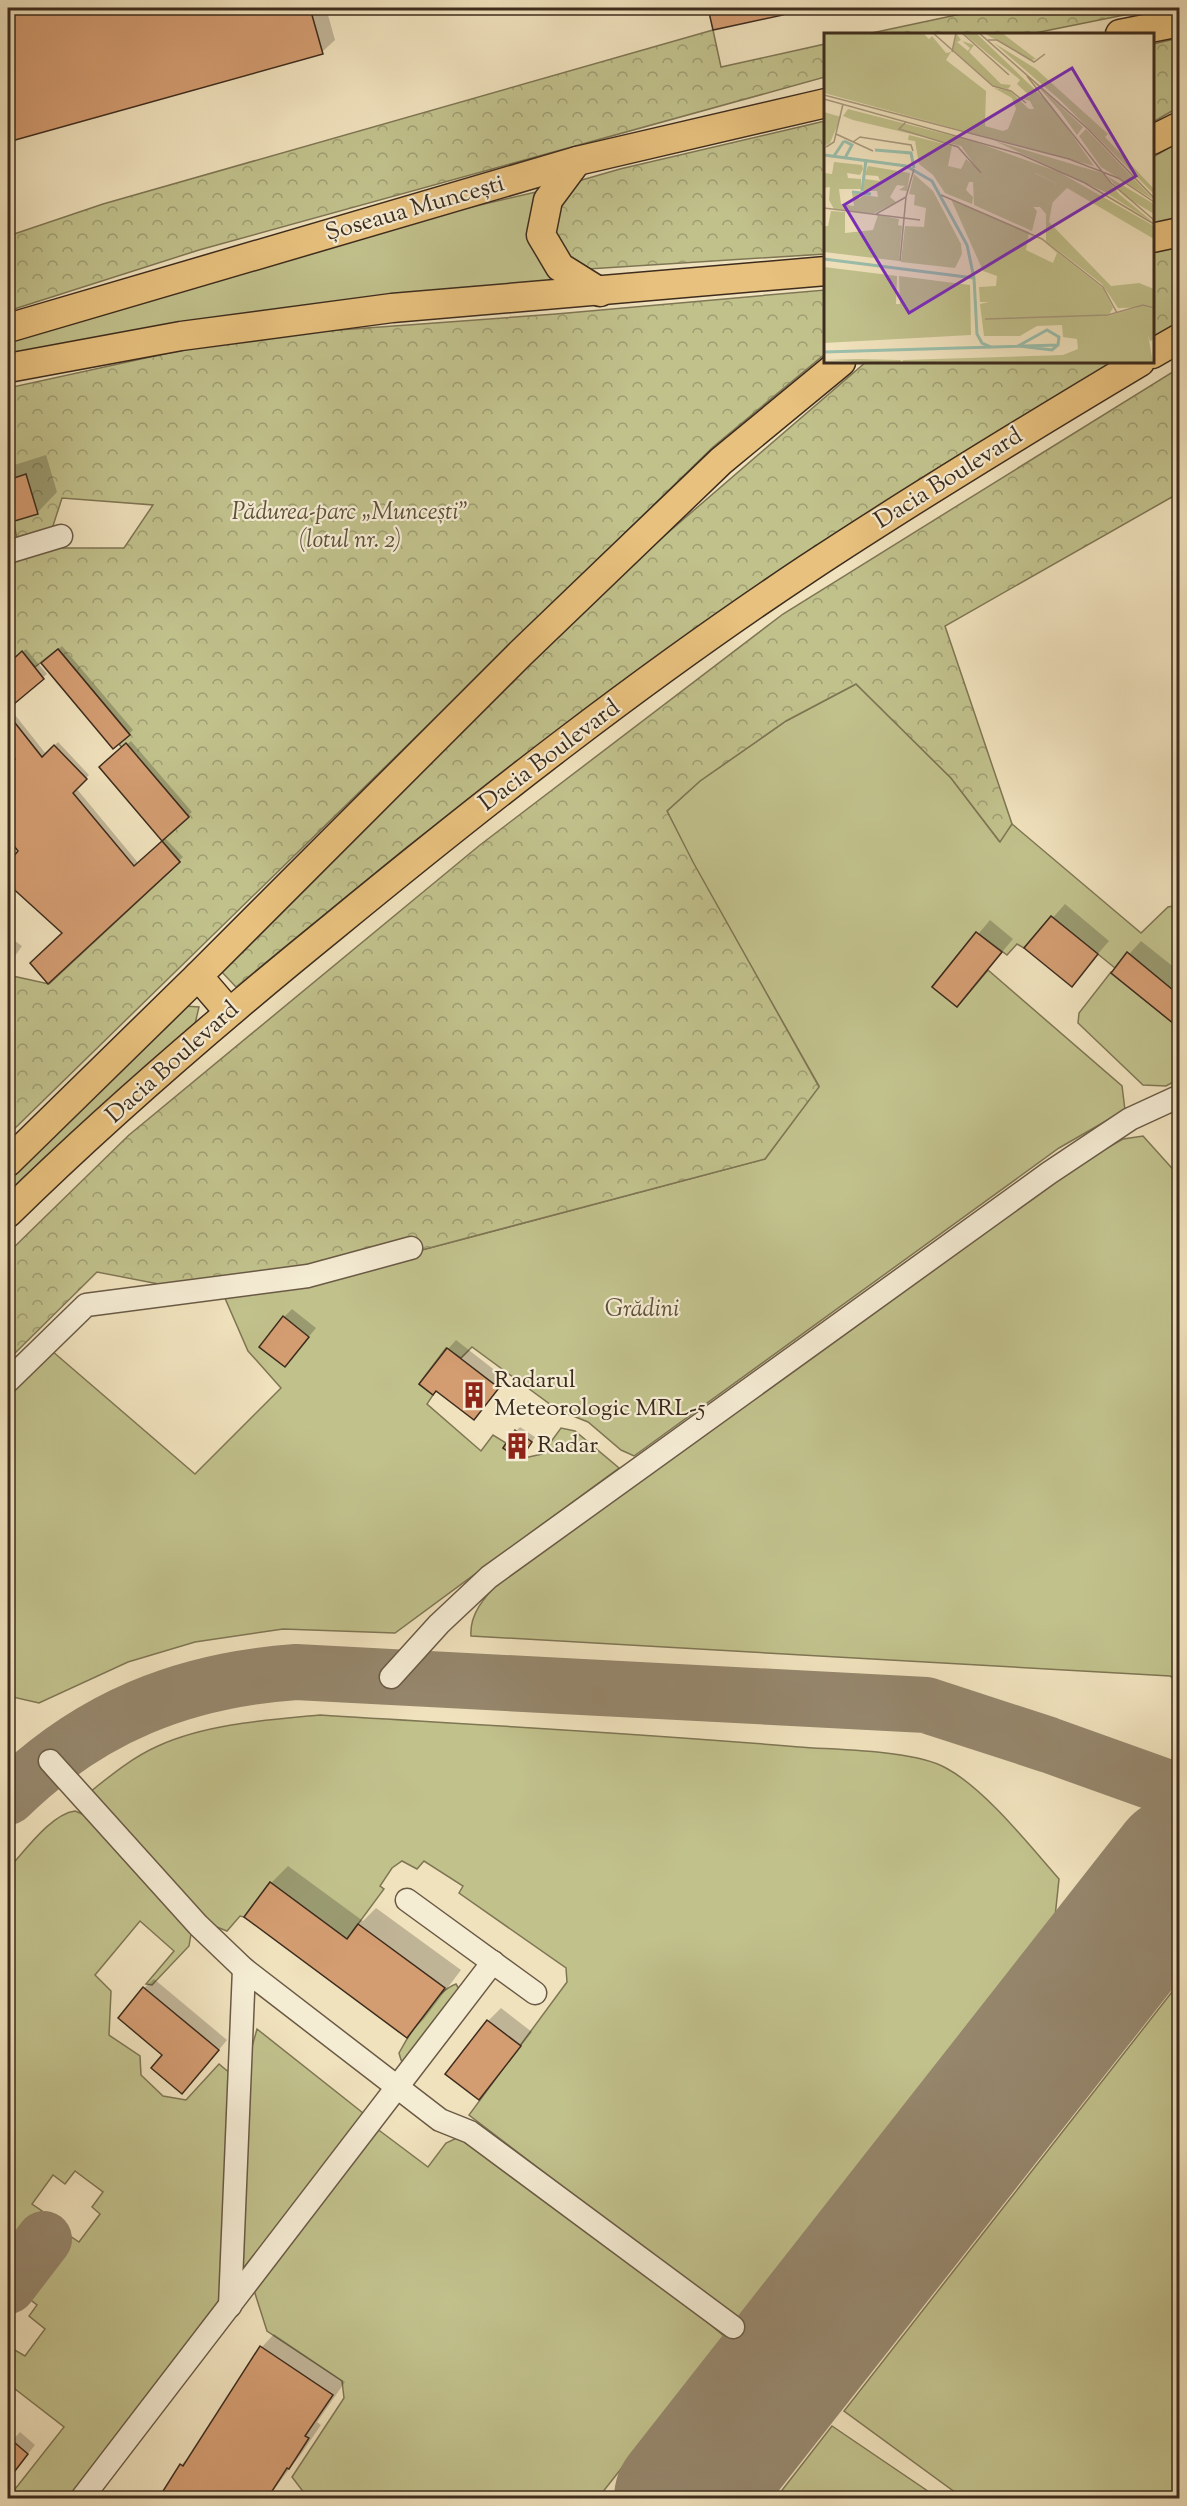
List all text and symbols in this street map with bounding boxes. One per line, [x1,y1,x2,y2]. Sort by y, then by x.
inset map [824,33,1154,363]
street label: Șoseaua Muncești [322,167,509,251]
street label: Dacia Boulevard [868,420,1030,538]
park label: Pădurea-parc „Muncești” (lotul nr. 2) [232,496,468,558]
street label: Dacia Boulevard [472,691,628,820]
street label: Dacia Boulevard [99,994,247,1132]
park label: Grădini [605,1293,679,1327]
place label: Radarul Meteorologic MRL-5 [494,1364,705,1426]
building icon: Radarul Meteorologic MRL-5 [459,1380,489,1410]
place label: Radar [537,1429,598,1463]
building icon: Radar [502,1431,532,1461]

